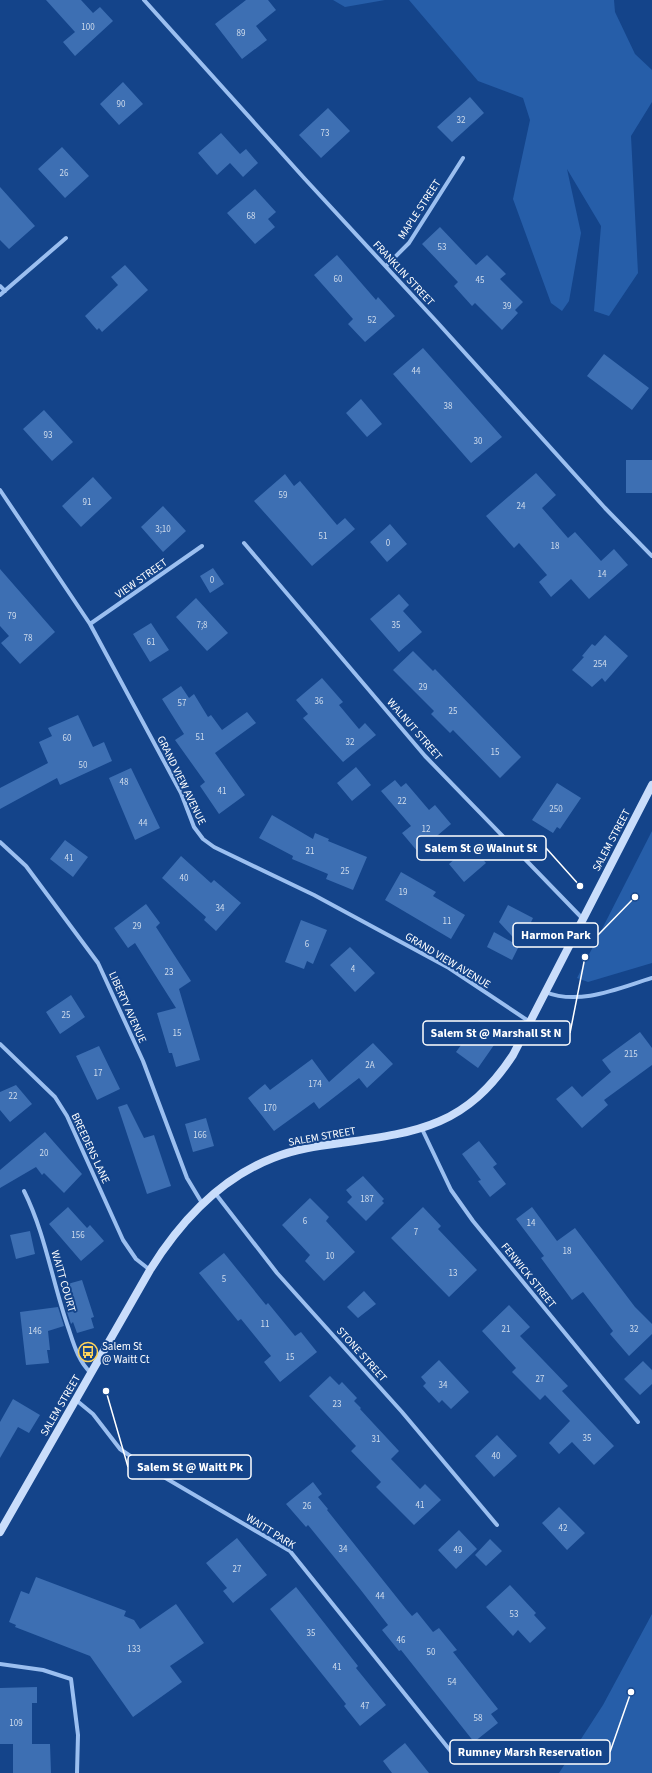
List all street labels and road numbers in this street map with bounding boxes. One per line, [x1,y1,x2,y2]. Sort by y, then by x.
street label: MAPLE STREET [394,176,445,242]
street label: FRANKLIN STREET [370,238,438,309]
street label: VIEW STREET [112,555,170,602]
street label: WALNUT STREET [384,695,446,764]
street label: GRAND VIEW AVENUE [153,733,210,828]
street label: SALEM STREET [589,806,634,874]
street label: GRAND VIEW AVENUE [402,929,494,992]
street label: LIBERTY AVENUE [105,969,150,1046]
street label: BREEDENS LANE [68,1110,114,1186]
street label: SALEM STREET [287,1123,357,1150]
street label: FENWICK STREET [498,1239,560,1311]
street label: WAITT COURT [48,1248,80,1314]
street label: STONE STREET [333,1324,390,1385]
street label: SALEM STREET [37,1372,84,1439]
street label: WAITT PARK [243,1510,299,1553]

